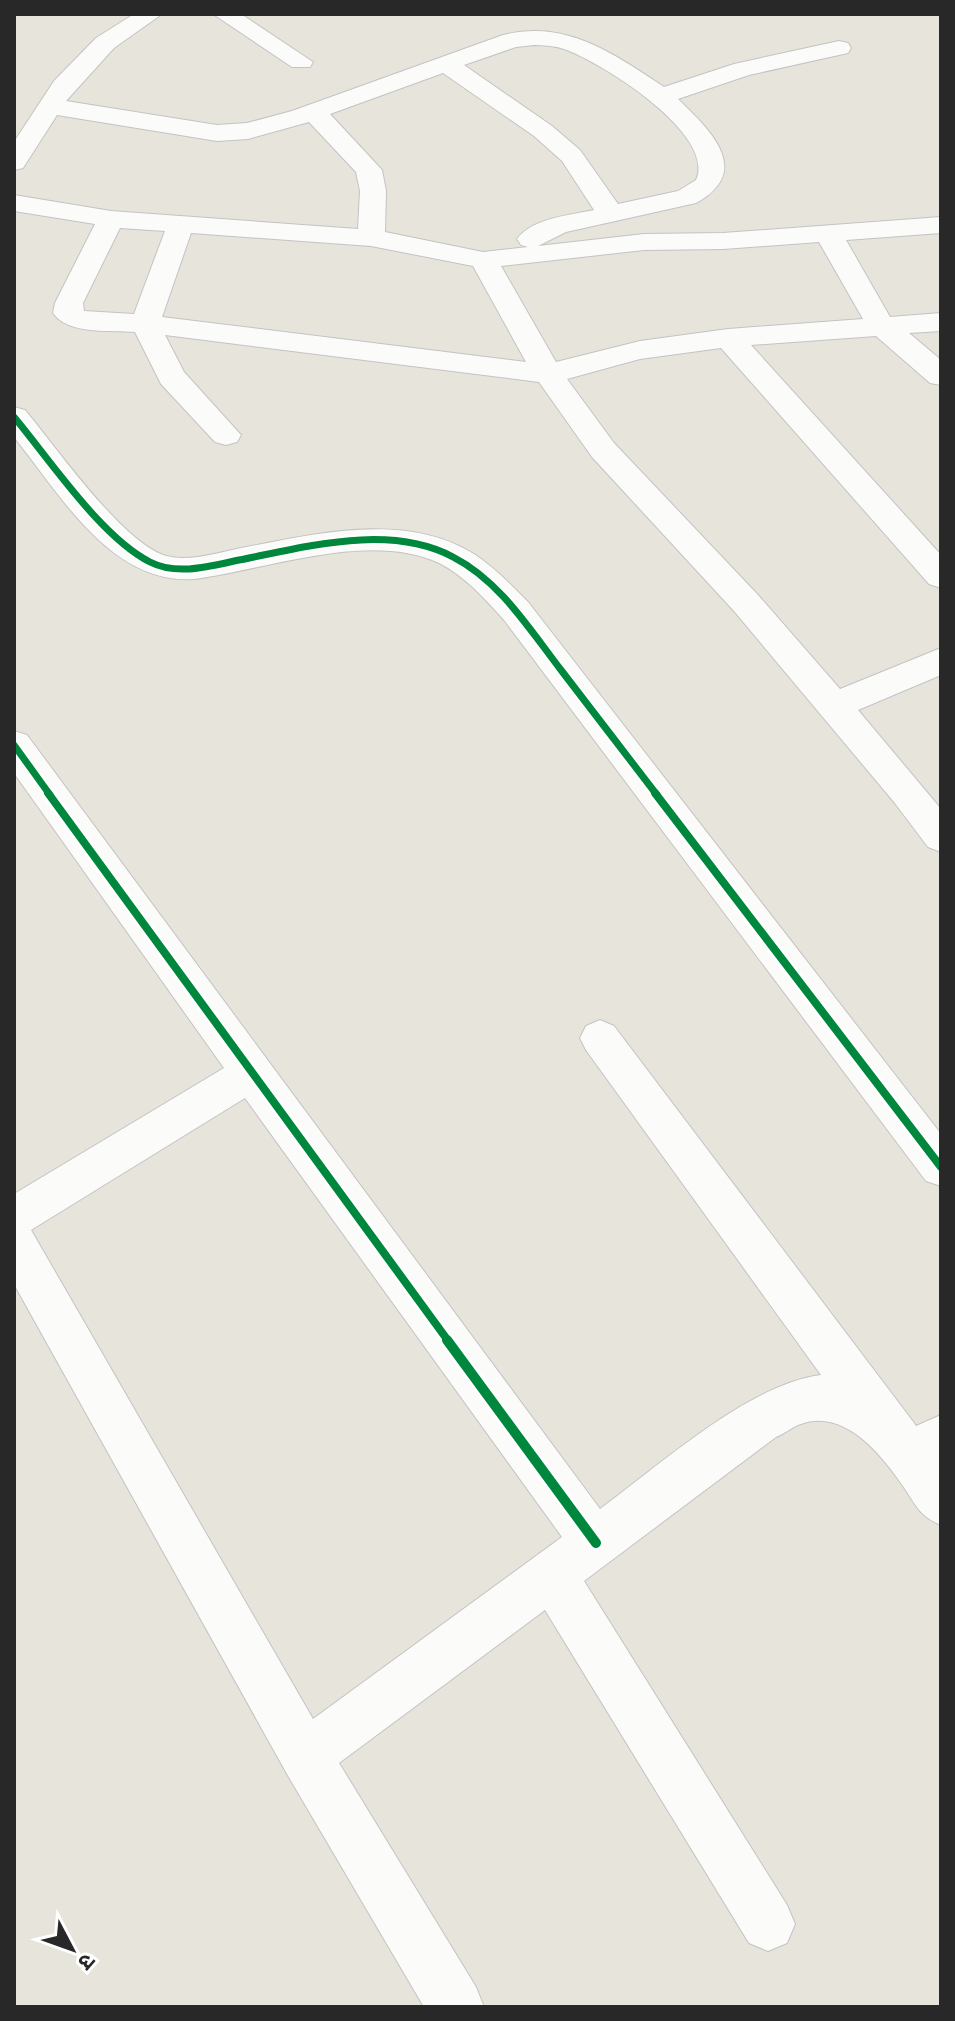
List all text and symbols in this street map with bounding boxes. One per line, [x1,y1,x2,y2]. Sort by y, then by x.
north arrow [32,1909,112,1989]
text: उ [69,1946,103,1978]

